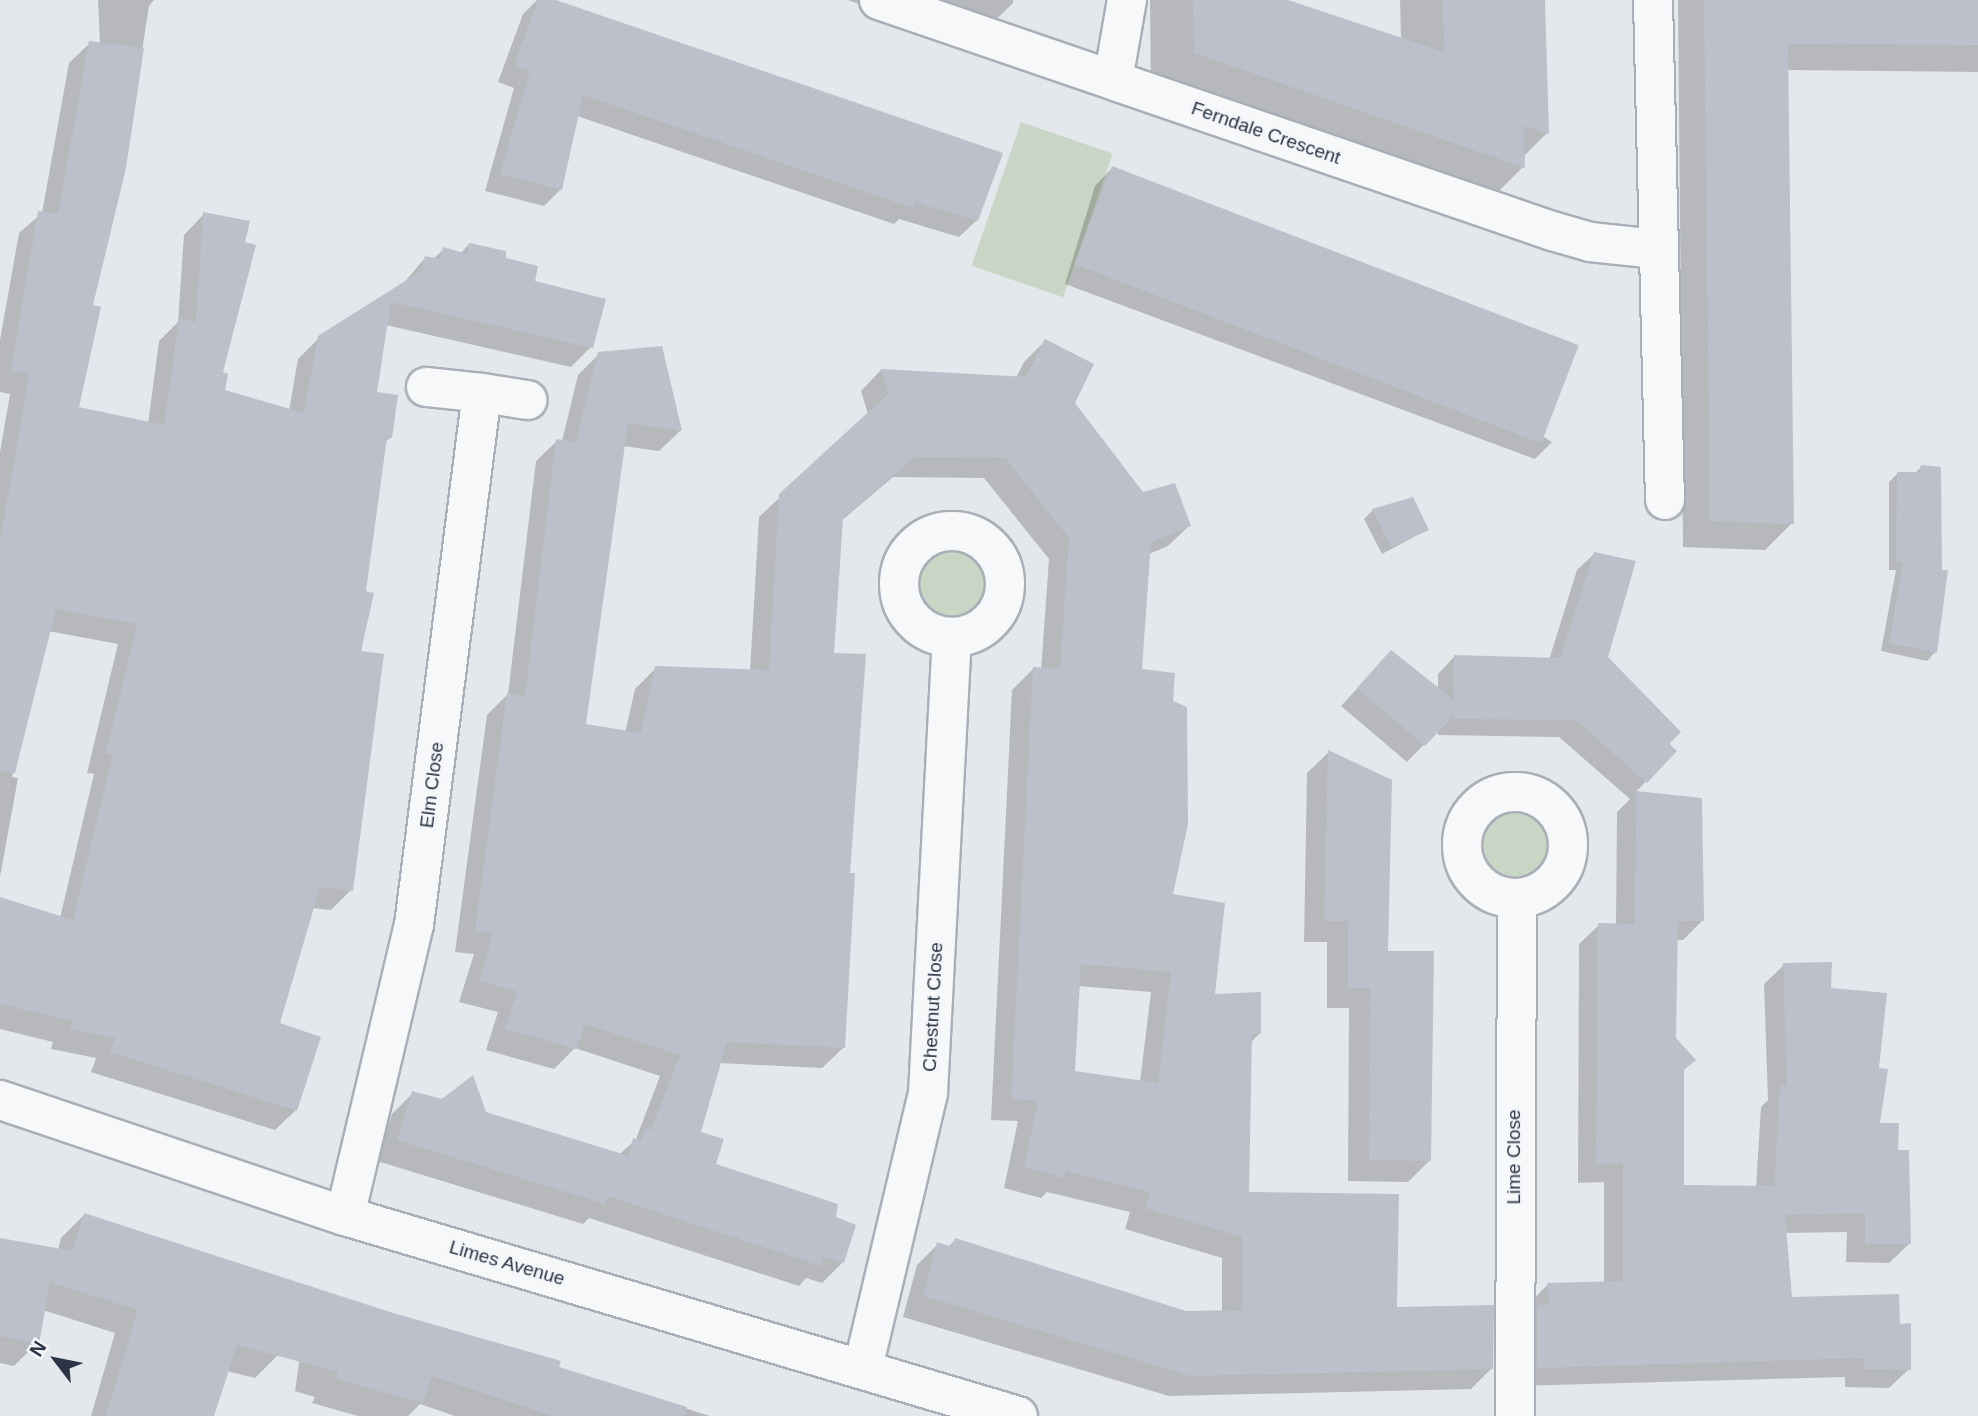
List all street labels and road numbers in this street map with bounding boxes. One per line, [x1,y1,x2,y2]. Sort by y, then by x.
street label: Ferndale Crescent [1188,97,1344,169]
street label: Elm Close [415,741,449,829]
street label: Chestnut Close [918,942,948,1072]
street label: Lime Close [1503,1109,1525,1205]
street label: Limes Avenue [446,1235,568,1291]

